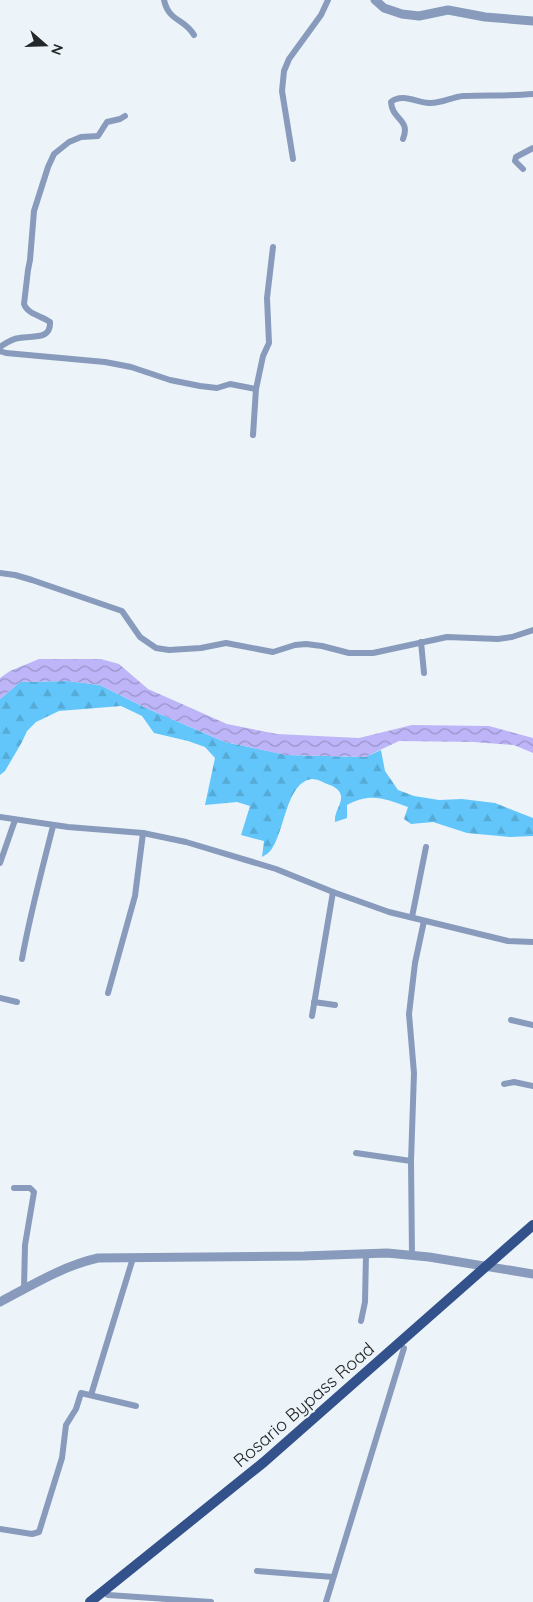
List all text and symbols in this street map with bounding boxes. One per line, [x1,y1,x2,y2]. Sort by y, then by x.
north arrow [20,20,70,70]
text: N [47,42,67,57]
street label: Rosario Bypass Road [229,1337,379,1472]

